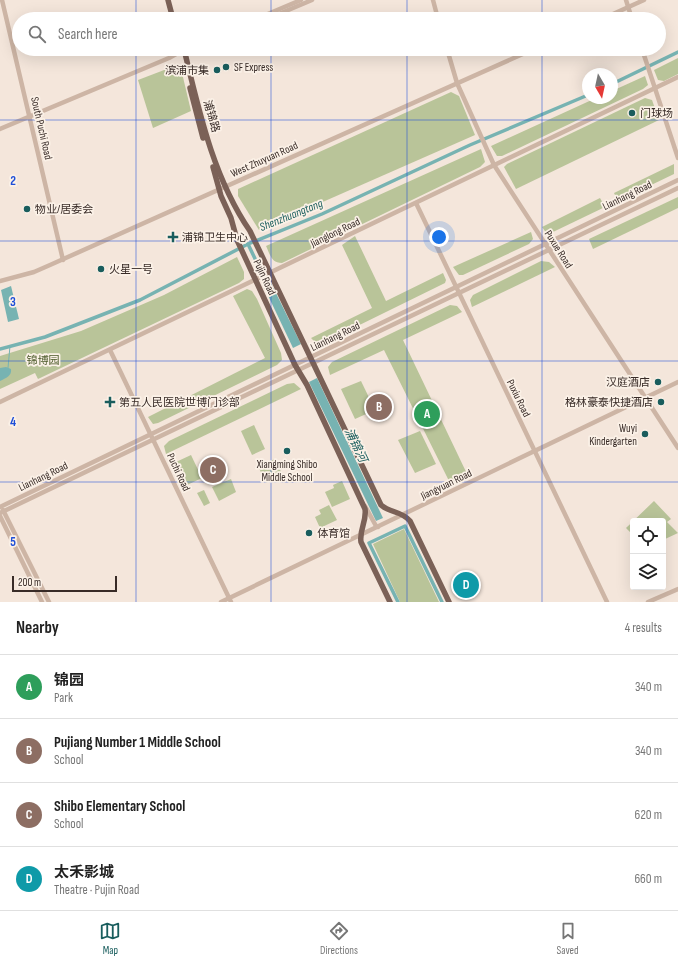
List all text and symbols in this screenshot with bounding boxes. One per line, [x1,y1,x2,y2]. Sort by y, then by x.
search box [12,12,666,56]
icon: search [26,23,48,45]
text: Search here [58,25,118,44]
place label: SF Express [234,61,273,74]
marker: SF Express [221,62,231,72]
place label: 滨浦市集 [165,64,209,77]
marker: 滨浦市集 [212,65,222,75]
north arrow [582,68,618,104]
street label: South Puchi Road [28,95,55,161]
street label: 浦锦路 [201,98,222,134]
place label: 门球场 [640,107,673,120]
marker: 门球场 [627,108,637,118]
street label: West Zhuyuan Road [229,139,300,180]
text: 2 [10,173,16,189]
street label: Lianhang Road [600,178,654,213]
water label: Shenzhuangtang [257,196,325,235]
place label: 物业/居委会 [35,203,93,216]
marker: 物业/居委会 [22,204,32,214]
street label: Jianglong Road [307,215,362,250]
your location [429,227,449,247]
street label: Puxue Road [542,228,576,271]
marker: 浦锦卫生中心 [167,231,179,243]
place label: 浦锦卫生中心 [182,231,248,244]
street label: Pujin Road [251,257,279,298]
place label: 火星一号 [109,263,153,276]
marker: 火星一号 [96,264,106,274]
text: 3 [10,294,16,310]
street label: Lianhang Road [308,319,362,354]
park label: 锦博园 [27,354,60,367]
place label: 汉庭酒店 [606,376,650,389]
street label: Puxiu Road [504,377,533,419]
marker: 汉庭酒店 [653,377,663,387]
pin: B [366,392,392,422]
marker: 第五人民医院世博门诊部 [104,396,116,408]
place label: 第五人民医院世博门诊部 [119,396,240,409]
place label: 格林豪泰快捷酒店 [565,396,653,409]
marker: 格林豪泰快捷酒店 [656,397,666,407]
pin: A [414,399,440,429]
text: 4 [10,414,16,430]
place label: Wuyi Kindergarten [589,422,637,448]
water label: 浦锦河 [341,426,371,466]
marker: Wuyi Kindergarten [640,429,650,439]
marker: Xiangming Shibo Middle School [282,446,292,456]
street label: Puchi Road [164,451,193,494]
pin: C [200,455,226,485]
place label: Xiangming Shibo Middle School [256,458,318,484]
street label: Lianhang Road [16,459,70,494]
street label: Jiangyuan Road [418,466,474,503]
map controls [630,518,666,590]
button: locate [630,518,666,554]
place label: 体育馆 [317,527,350,540]
marker: 体育馆 [304,528,314,538]
text: 5 [10,534,16,550]
button: layers [630,554,666,590]
pin: D [453,570,479,600]
scale bar [12,574,117,593]
text: 200 m [18,576,41,589]
text: Nearby [16,618,59,638]
text: 4 results [625,620,662,636]
text: 锦园 [54,671,84,690]
text: A [26,679,32,695]
text: 340 m [635,679,662,695]
text: Park [54,690,73,706]
text: Pujiang Number 1 Middle School [54,733,221,752]
text: B [26,743,32,759]
text: 340 m [635,743,662,759]
text: School [54,752,84,768]
text: Shibo Elementary School [54,797,185,816]
text: C [26,807,32,823]
text: 620 m [635,807,662,823]
text: School [54,816,84,832]
text: 太禾影城 [54,863,114,882]
text: D [26,871,32,887]
text: 660 m [634,871,662,887]
text: Theatre · Pujin Road [54,882,139,898]
tab: Map [99,920,121,957]
tab: Directions [320,920,358,957]
tab: Saved [557,920,579,957]

